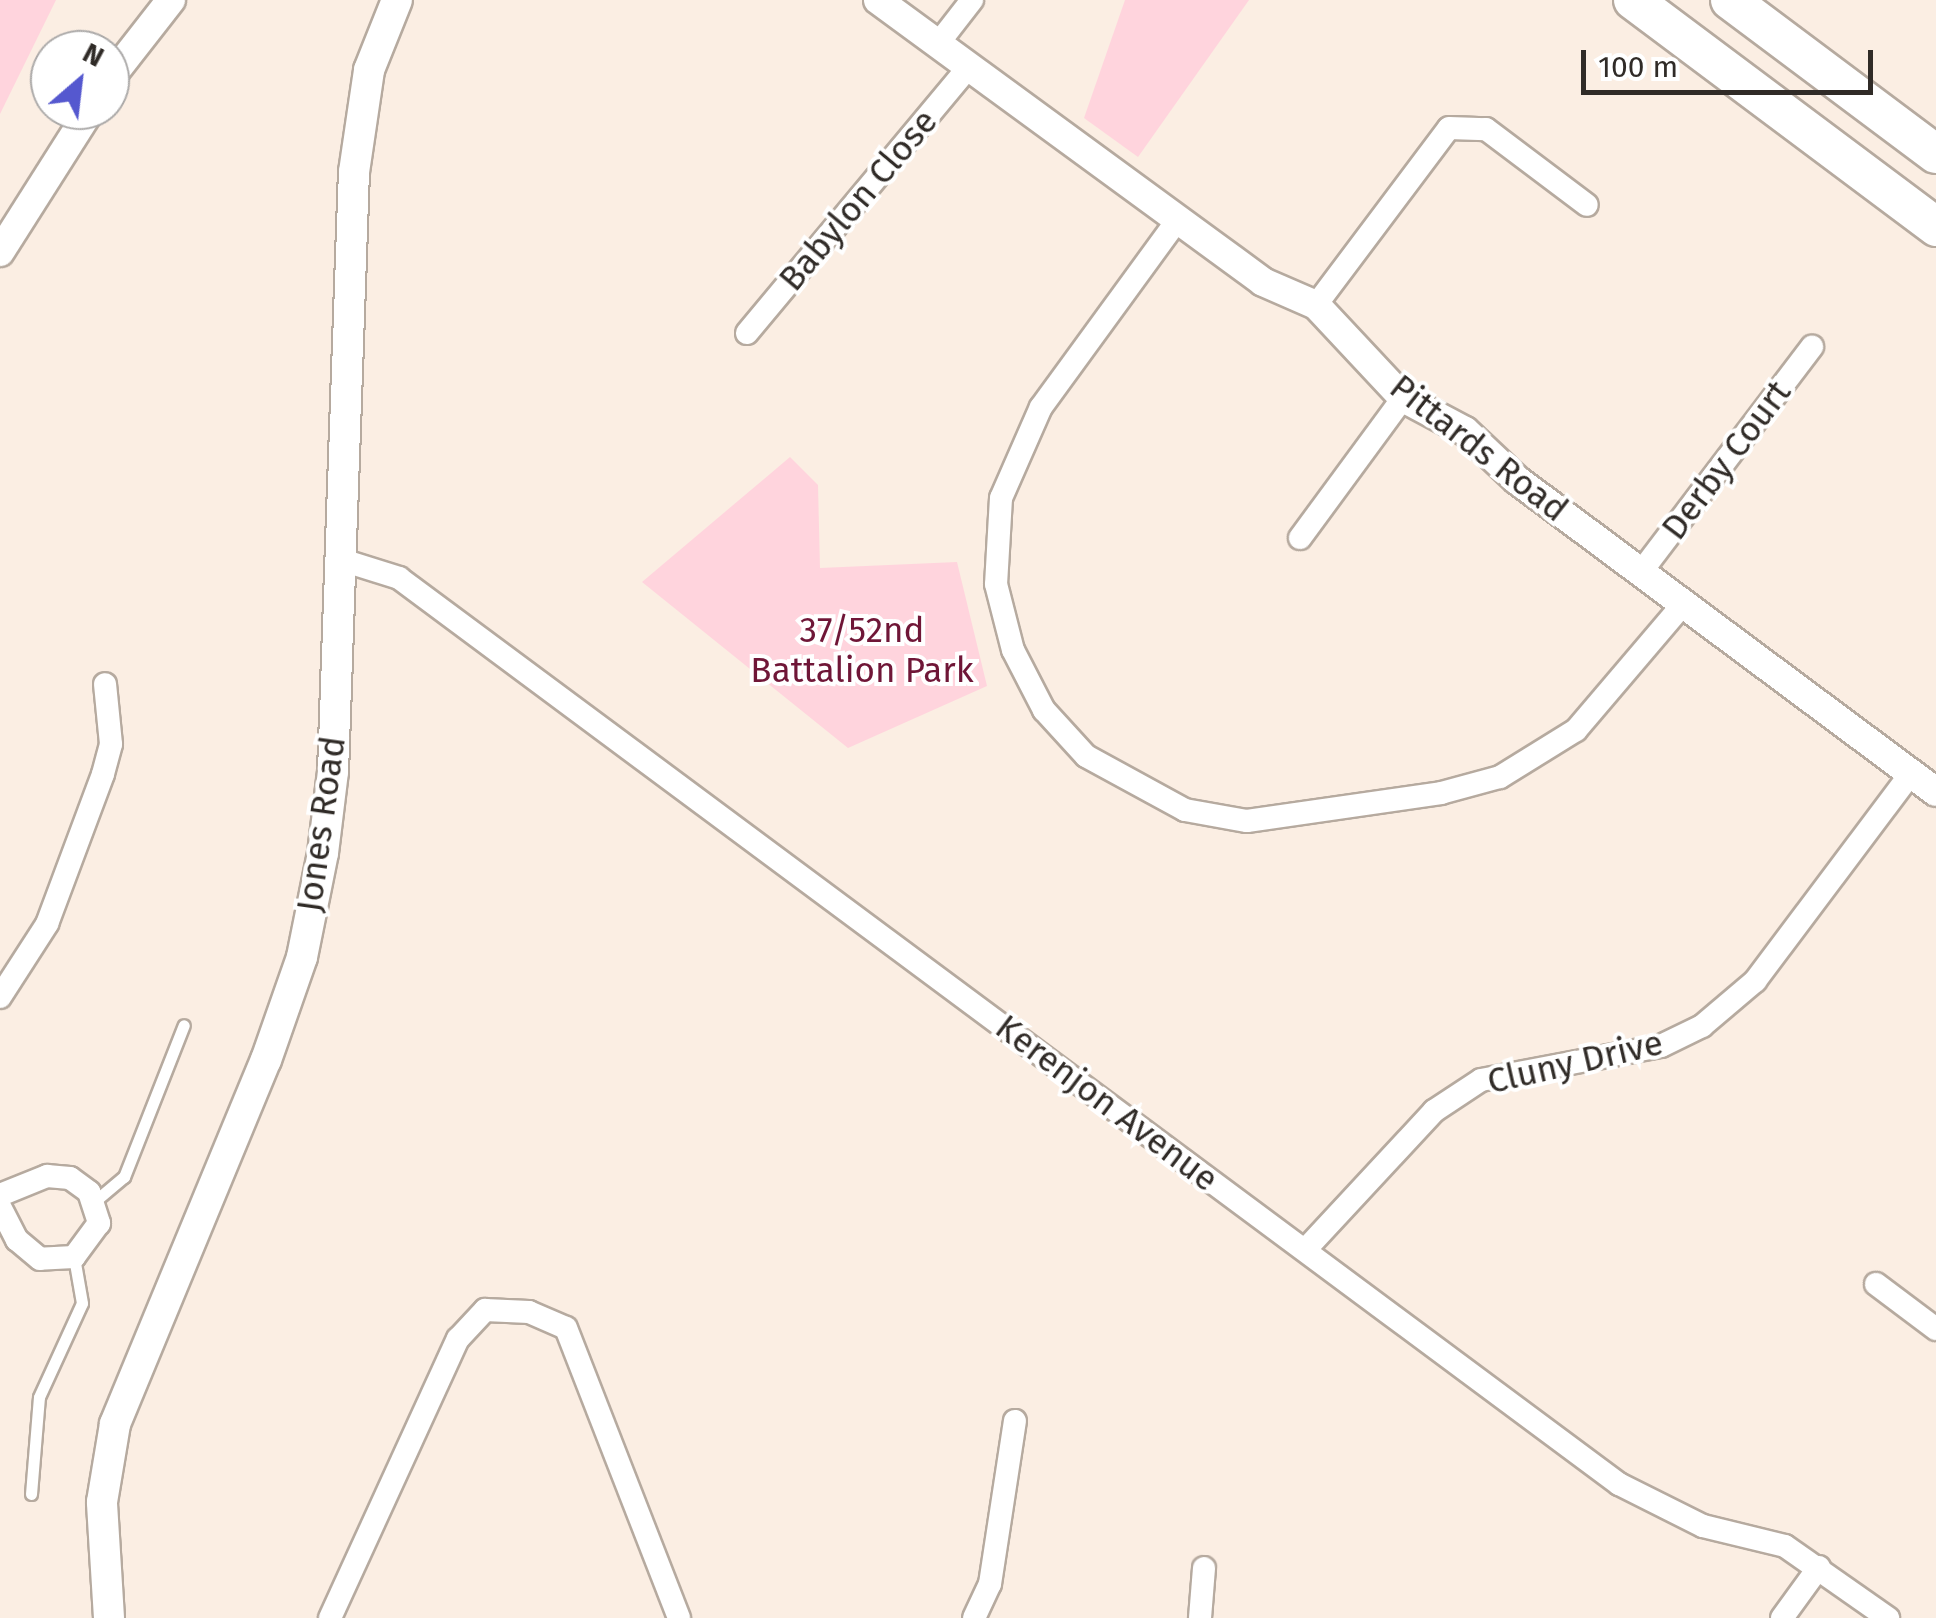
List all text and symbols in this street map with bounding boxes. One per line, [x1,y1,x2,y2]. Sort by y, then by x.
north arrow [30,30,130,130]
scale bar [1586,30,1878,92]
text: N [77,36,109,74]
text: 100 m [1598,49,1678,85]
street label: Babylon Close [770,101,946,299]
street label: Pittards Road [1382,366,1576,530]
street label: Derby Court [1653,372,1799,548]
park label: 37/52nd Battalion Park [750,609,974,691]
street label: Jones Road [288,733,354,915]
street label: Kerenjon Avenue [988,1006,1226,1200]
street label: Cluny Drive [1483,1021,1667,1103]

